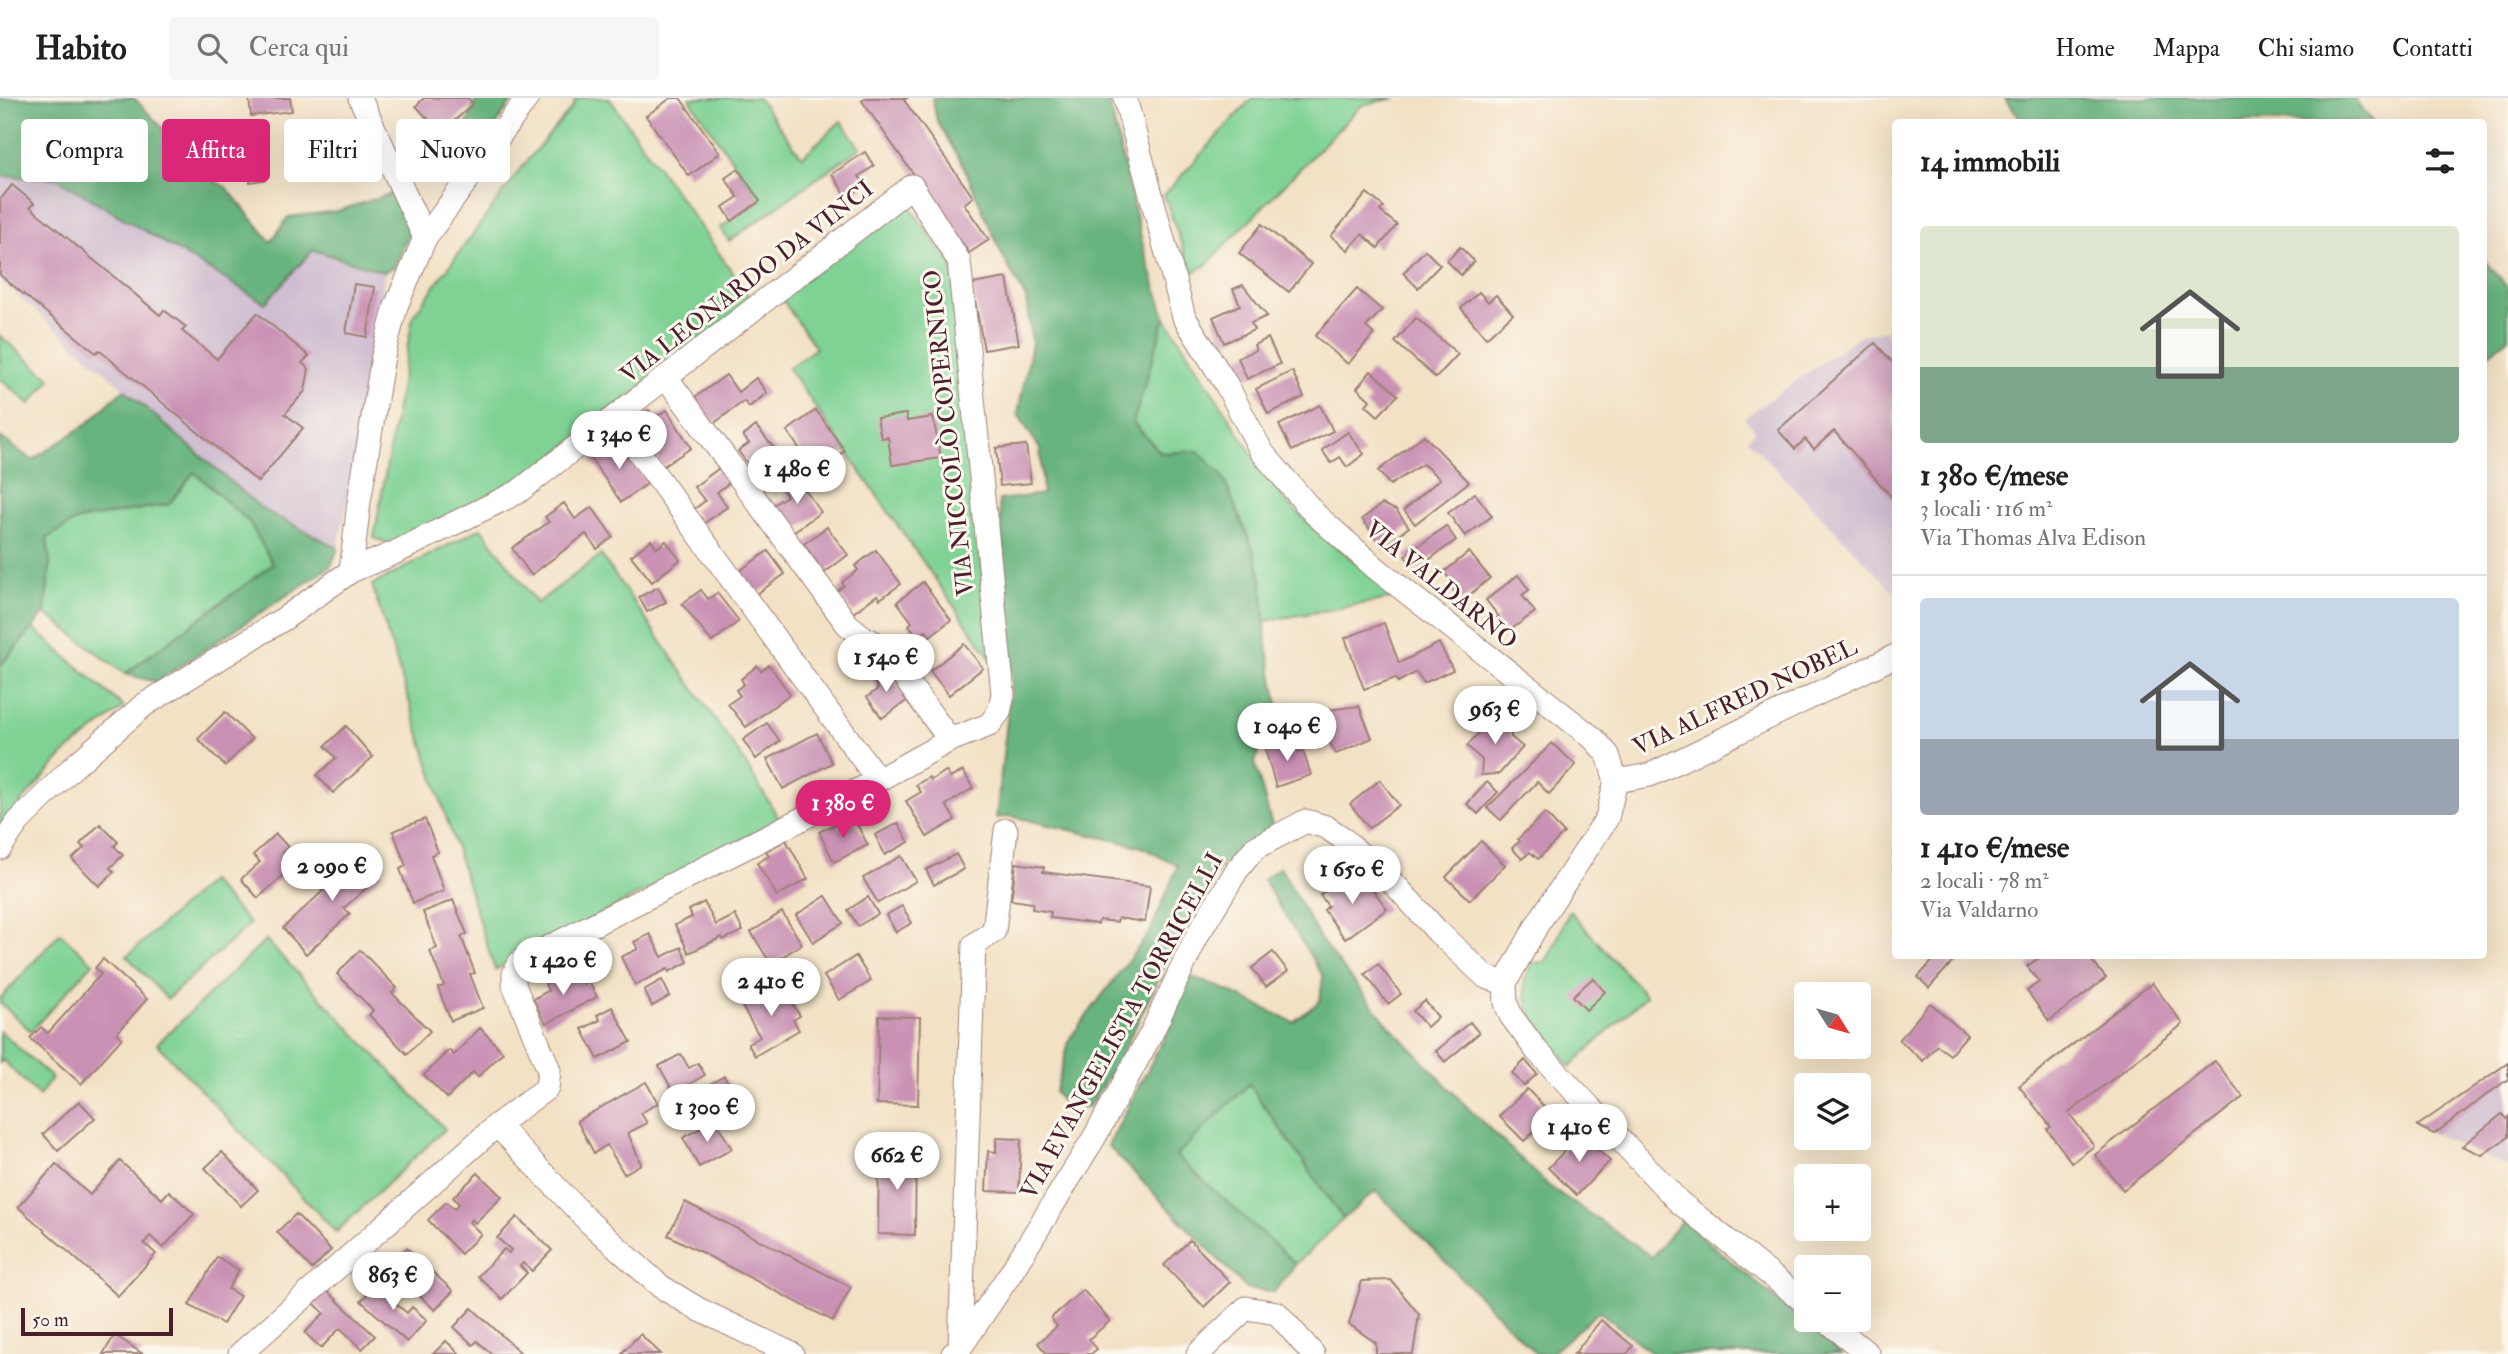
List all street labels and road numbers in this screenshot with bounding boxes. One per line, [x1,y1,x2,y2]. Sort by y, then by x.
street label: VIA LEONARDO DA VINCI [614,173,880,391]
street label: VIA NICCOLÒ COPERNICO [915,268,982,598]
street label: VIA VALDARNO [1358,514,1524,656]
street label: VIA ALFRED NOBEL [1628,631,1863,763]
street label: VIA EVANGELISTA TORRICELLI [1013,847,1231,1205]

